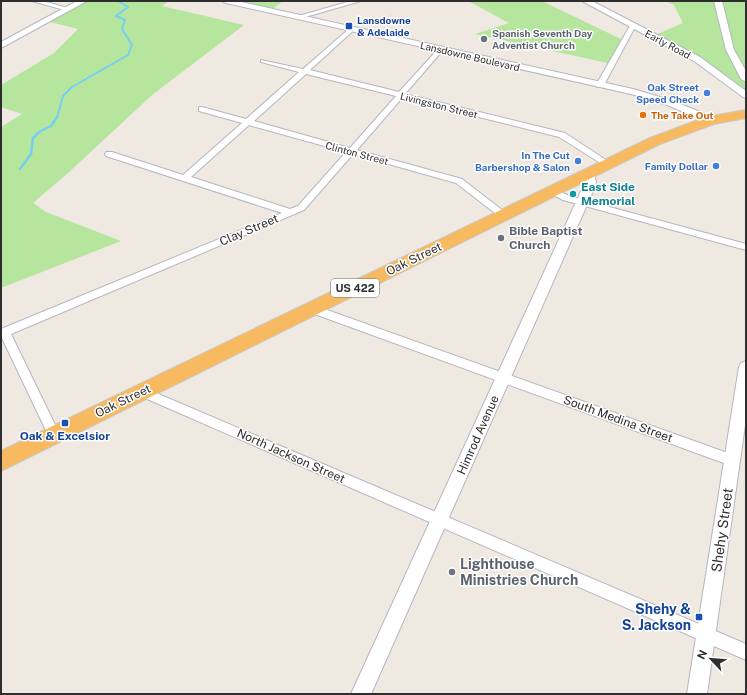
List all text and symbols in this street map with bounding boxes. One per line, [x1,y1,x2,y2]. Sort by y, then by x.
place label: Lansdowne & Adelaide [357,14,411,38]
marker: Lansdowne & Adelaide [344,21,354,31]
place label: Spanish Seventh Day Adventist Church [492,27,593,51]
street label: Early Road [643,27,693,61]
marker: Spanish Seventh Day Adventist Church [479,34,489,44]
street label: Lansdowne Boulevard [419,39,521,73]
place label: Oak Street Speed Check [636,81,699,105]
marker: Oak Street Speed Check [702,88,712,98]
street label: Livingston Street [399,90,479,120]
place label: The Take Out [651,109,714,121]
marker: The Take Out [638,110,648,120]
street label: Clinton Street [324,139,390,167]
place label: In The Cut Barbershop & Salon [475,149,570,173]
marker: In The Cut Barbershop & Salon [573,156,583,166]
place label: Family Dollar [645,160,708,172]
marker: Family Dollar [711,161,721,171]
place label: East Side Memorial [581,180,635,208]
marker: East Side Memorial [568,189,578,199]
street label: Clay Street [217,211,281,249]
place label: Bible Baptist Church [509,224,583,252]
marker: Bible Baptist Church [496,233,506,243]
street label: Oak Street [384,239,444,278]
road number: US 422 [331,279,379,297]
street label: Oak Street [93,381,153,420]
street label: Himrod Avenue [454,393,502,477]
street label: South Medina Street [561,393,675,445]
marker: Oak & Excelsior [60,418,70,428]
street label: North Jackson Street [235,426,348,486]
place label: Oak & Excelsior [20,429,110,443]
street label: Shehy Street [708,487,736,573]
place label: Lighthouse Ministries Church [460,556,578,588]
marker: Lighthouse Ministries Church [447,567,457,577]
place label: Shehy & S. Jackson [622,601,691,633]
marker: Shehy & S. Jackson [694,612,704,622]
north arrow [691,639,731,679]
text: N [695,648,709,661]

